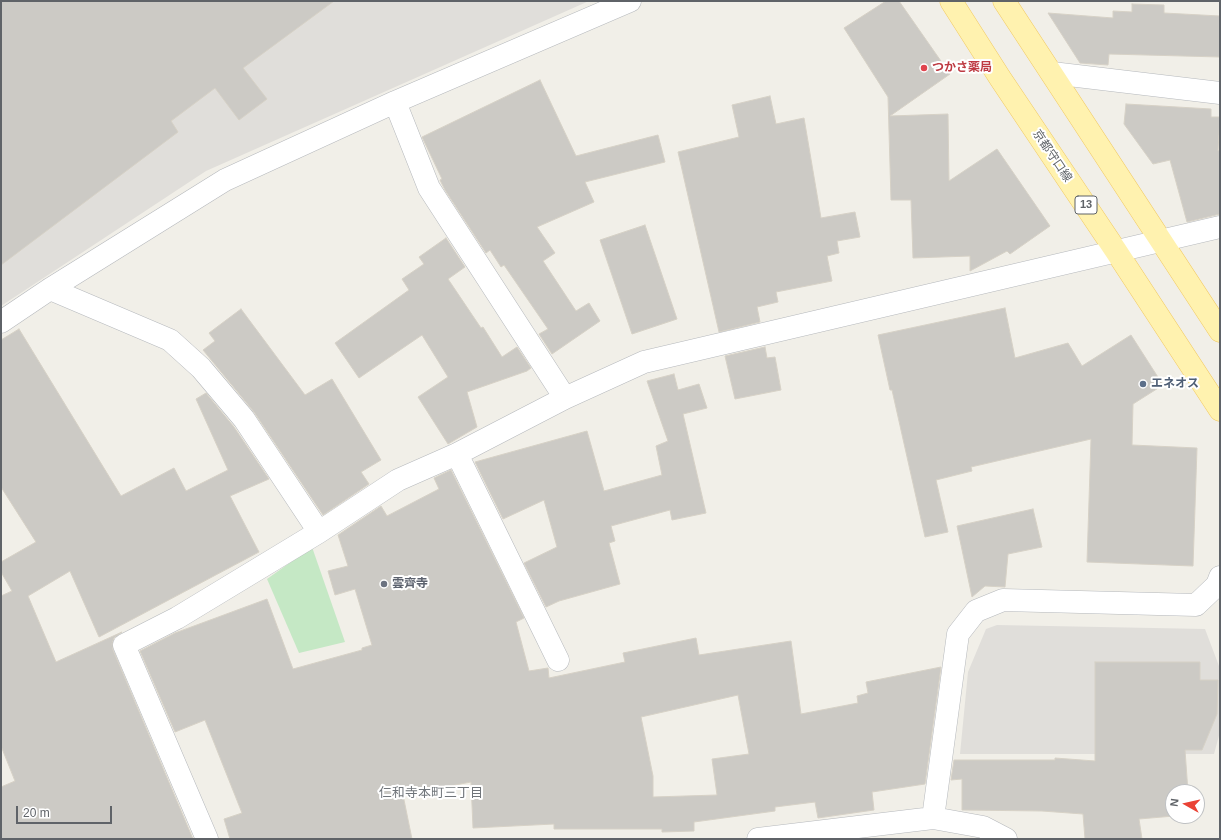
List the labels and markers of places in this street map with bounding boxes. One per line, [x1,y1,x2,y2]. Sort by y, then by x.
place label: つかさ薬局 [932,61,992,75]
marker: つかさ薬局 [919,63,929,73]
place label: エネオス [1151,377,1199,391]
marker: エネオス [1138,379,1148,389]
place label: 雲齊寺 [392,577,428,591]
marker: 雲齊寺 [379,579,389,589]

